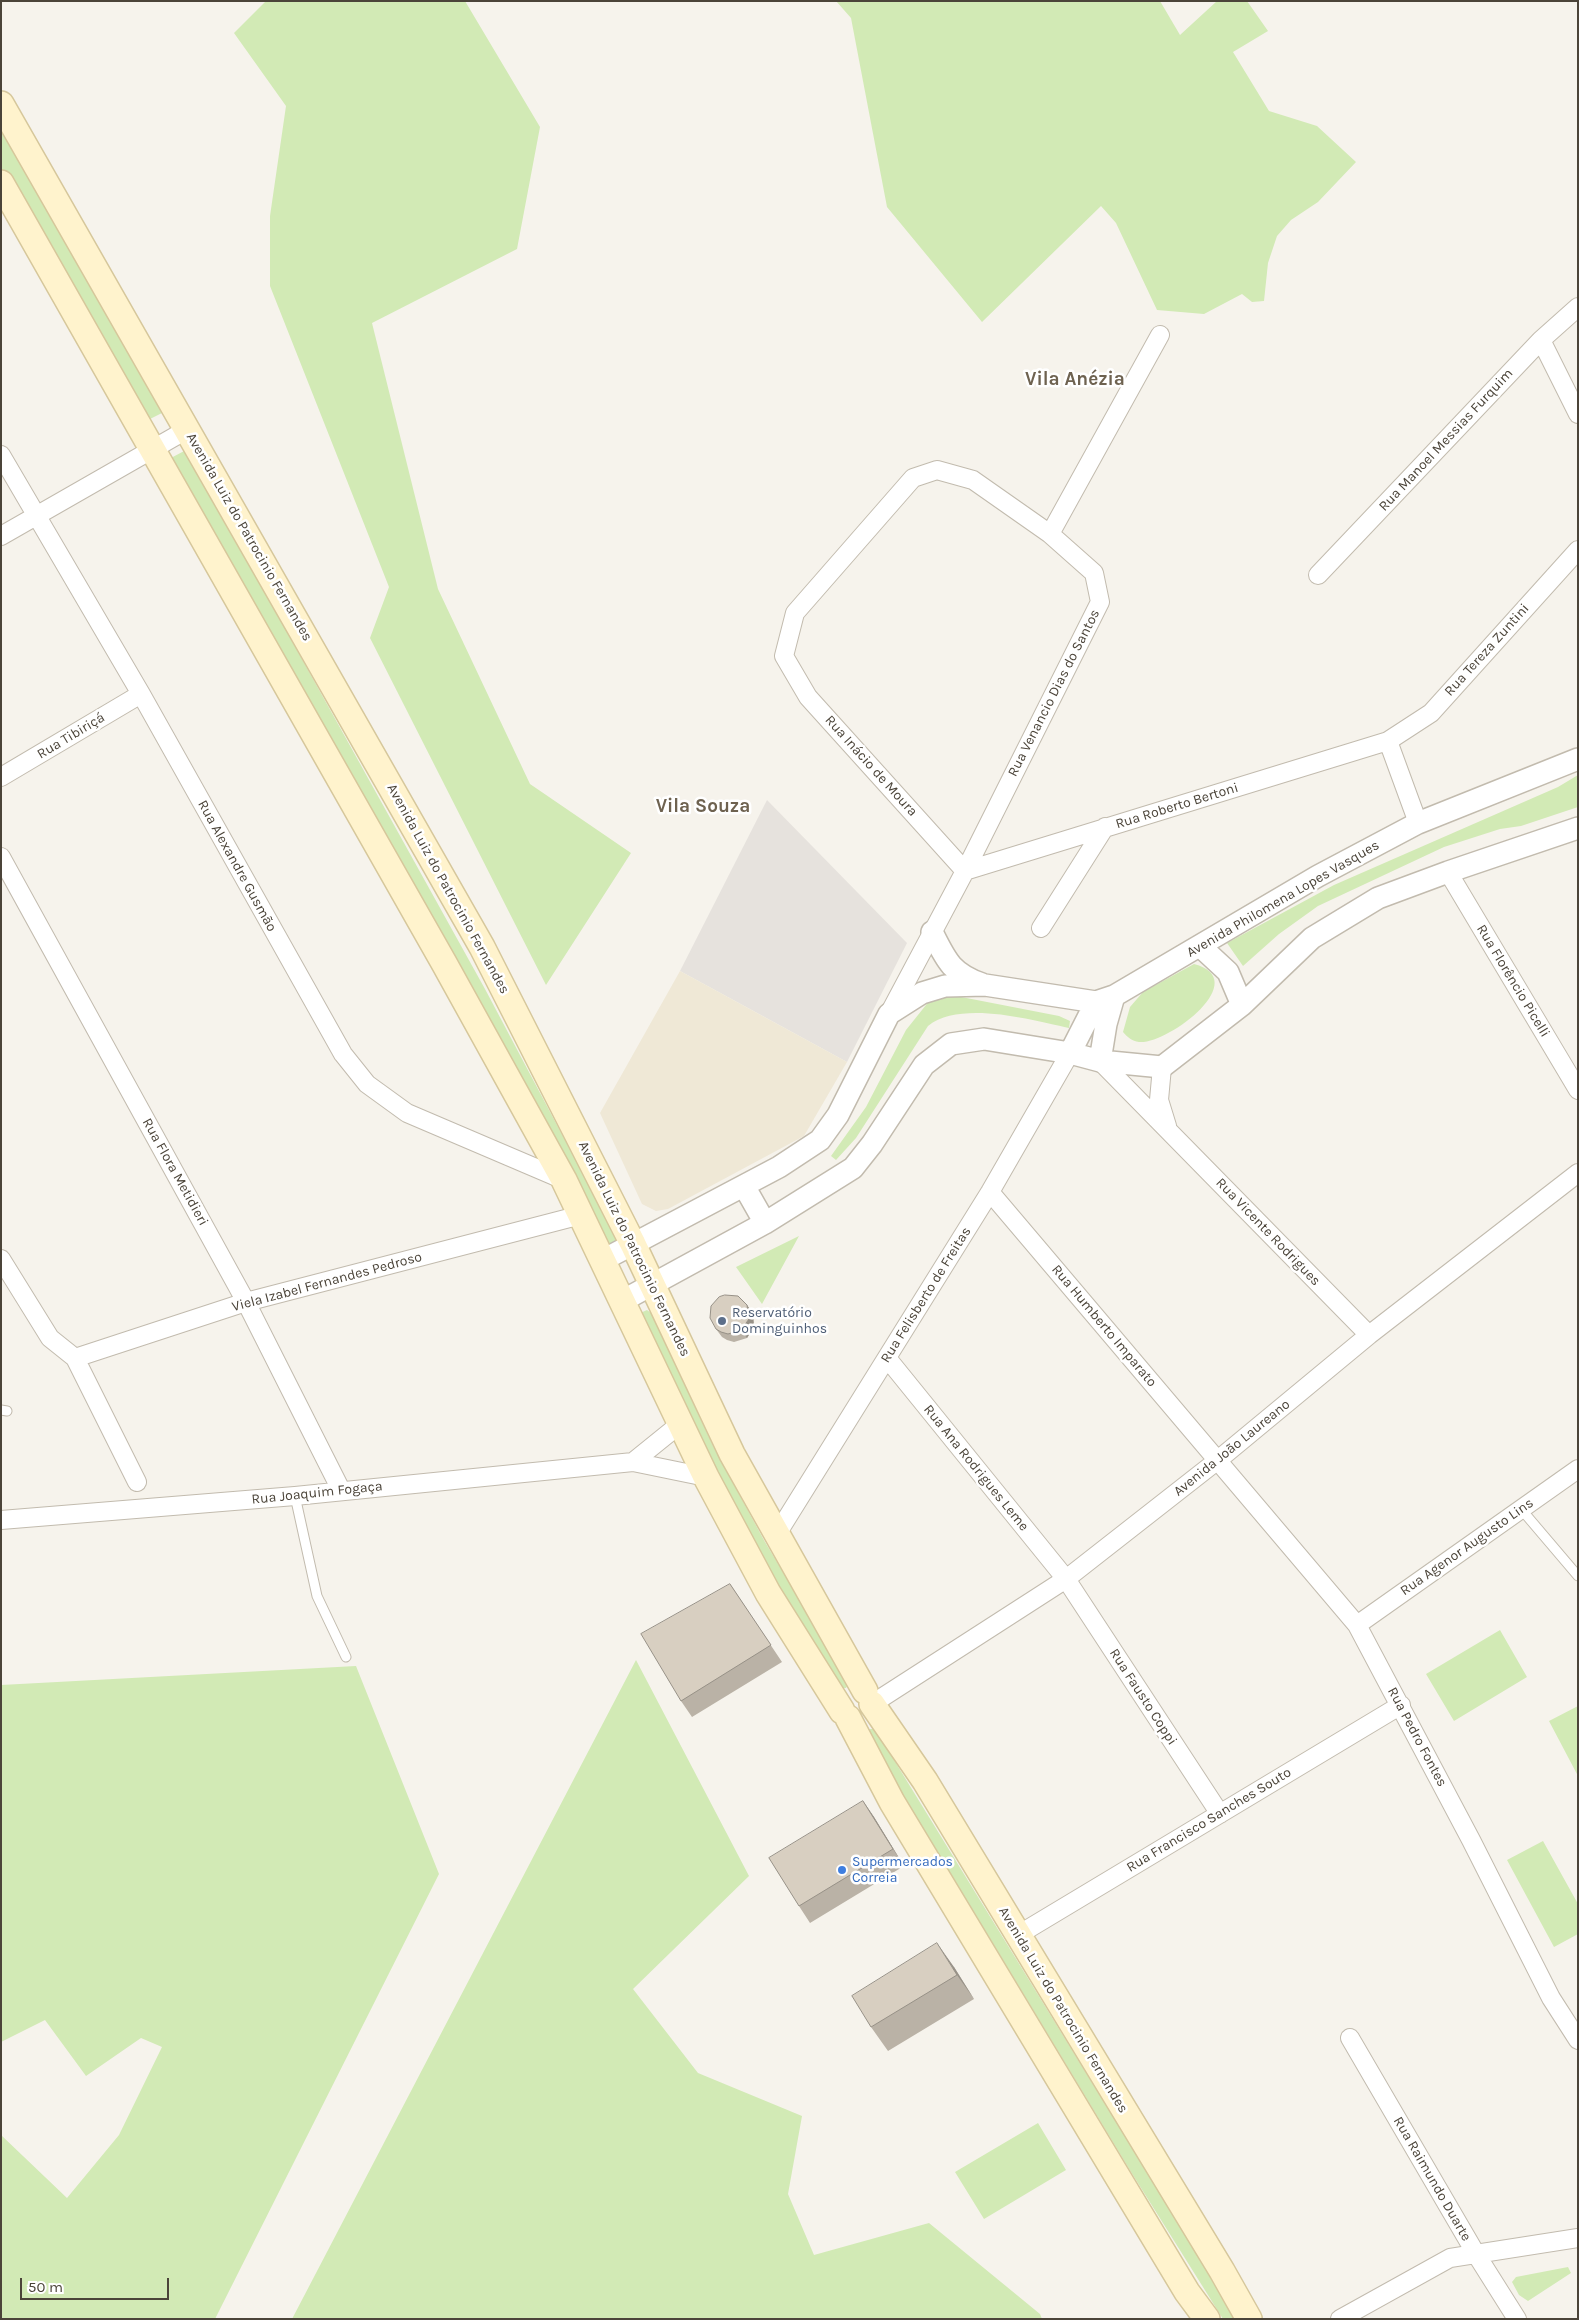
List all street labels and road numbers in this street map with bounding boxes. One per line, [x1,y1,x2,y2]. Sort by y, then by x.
street label: Rua Manoel Messias Furquim [1375,365,1517,515]
street label: Avenida Luiz do Patrocinio Fernandes [182,430,316,644]
street label: Rua Tereza Zuntini [1441,600,1533,700]
street label: Rua Venancio Dias do Santos [1004,606,1104,780]
street label: Rua Tibiriçá [34,709,108,763]
street label: Rua Inácio de Moura [821,712,921,820]
street label: Rua Roberto Bertoni [1114,779,1240,833]
street label: Avenida Luiz do Patrocinio Fernandes [383,781,513,997]
street label: Rua Alexandre Gusmão [194,797,280,935]
street label: Avenida Philomena Lopes Vasques [1184,837,1382,961]
street label: Rua Florêncio Picelli [1473,922,1553,1040]
street label: Rua Flora Metidieri [138,1115,212,1229]
street label: Avenida Luiz do Patrocinio Fernandes [574,1139,694,1359]
street label: Rua Vicente Rodrigues [1212,1175,1324,1289]
street label: Rua Felisberto de Freitas [877,1224,975,1366]
street label: Viela Izabel Fernandes Pedroso [230,1249,424,1315]
street label: Rua Humberto Imparato [1048,1261,1160,1391]
street label: Avenida João Laureano [1170,1396,1294,1500]
street label: Rua Ana Rodrigues Leme [920,1401,1032,1535]
street label: Rua Joaquim Fogaça [251,1478,383,1508]
street label: Rua Agenor Augusto Lins [1397,1495,1537,1599]
street label: Rua Fausto Coppi [1106,1646,1180,1748]
street label: Rua Pedro Fontes [1384,1684,1450,1790]
street label: Rua Francisco Sanches Souto [1124,1764,1294,1876]
street label: Avenida Luiz do Patrocinio Fernandes [995,1904,1131,2116]
street label: Rua Raimundo Duarte [1390,2114,1474,2244]

